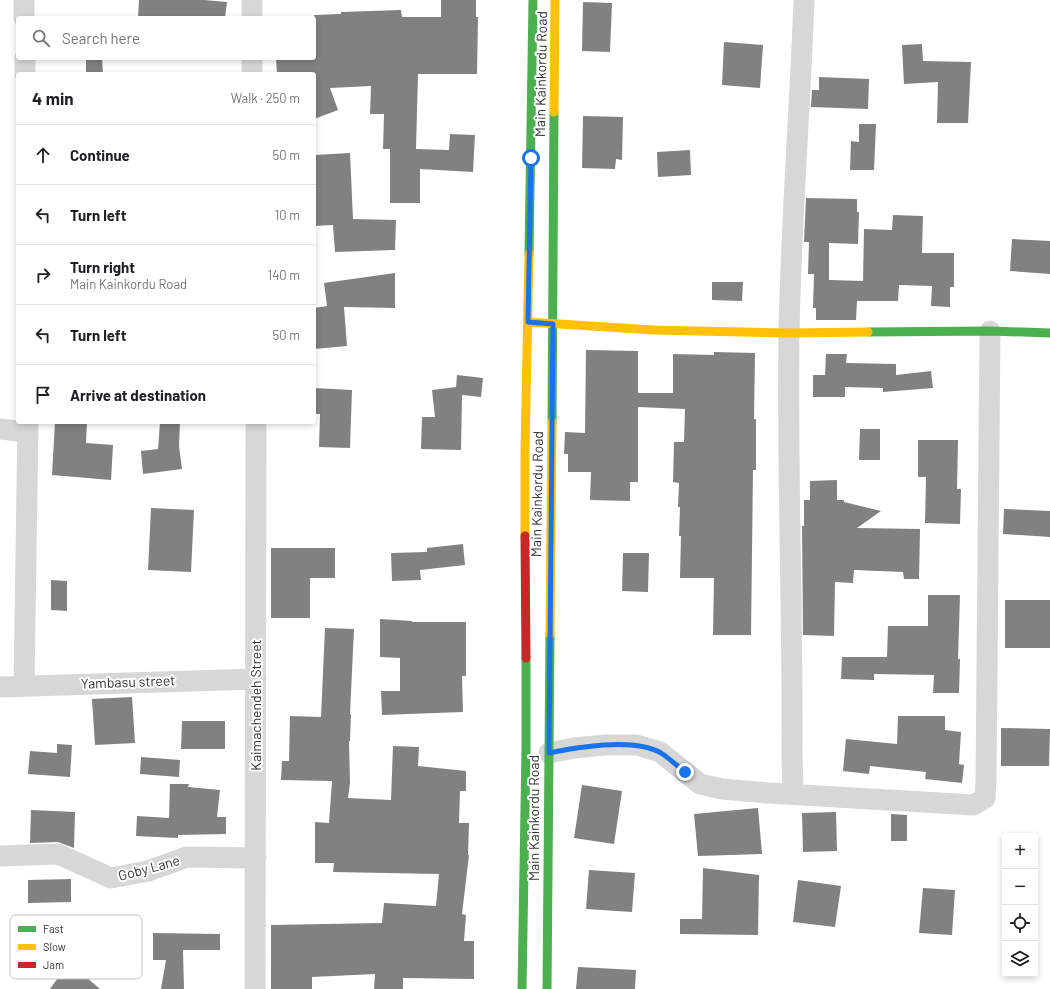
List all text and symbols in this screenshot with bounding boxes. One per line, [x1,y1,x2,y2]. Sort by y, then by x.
street label: Main Kainkordu Road [531,11,550,137]
search box [16,16,316,60]
icon: search [30,27,52,49]
text: Search here [62,29,140,47]
text: 4 min [32,88,74,108]
text: Walk · 250 m [231,90,300,106]
icon: ahead [32,144,54,166]
text: Continue [70,146,130,164]
text: 50 m [273,147,300,163]
route start [522,149,540,167]
icon: left [32,204,54,226]
text: Turn left [70,206,126,224]
text: 10 m [275,207,300,223]
text: Turn right [70,258,135,276]
icon: right [32,264,54,286]
text: 140 m [268,267,300,283]
text: Main Kainkordu Road [70,276,187,292]
icon: left [32,324,54,346]
text: Turn left [70,326,126,344]
text: 50 m [273,327,300,343]
icon: arrive [32,384,54,406]
text: Arrive at destination [70,386,206,404]
street label: Main Kainkordu Road [527,431,546,557]
street label: Kaimachendeh Street [247,639,264,771]
street label: Yambasu street [80,671,176,692]
street label: Main Kainkordu Road [525,755,542,881]
route end [676,763,694,781]
map controls [1002,833,1038,977]
button: + [1002,833,1038,869]
street label: Goby Lane [116,851,181,884]
button: − [1002,869,1038,905]
button: locate [1002,905,1038,941]
legend [10,915,142,979]
text: Fast [43,922,64,935]
text: Slow [43,940,66,953]
button: layers [1002,941,1038,977]
text: Jam [43,958,64,971]

